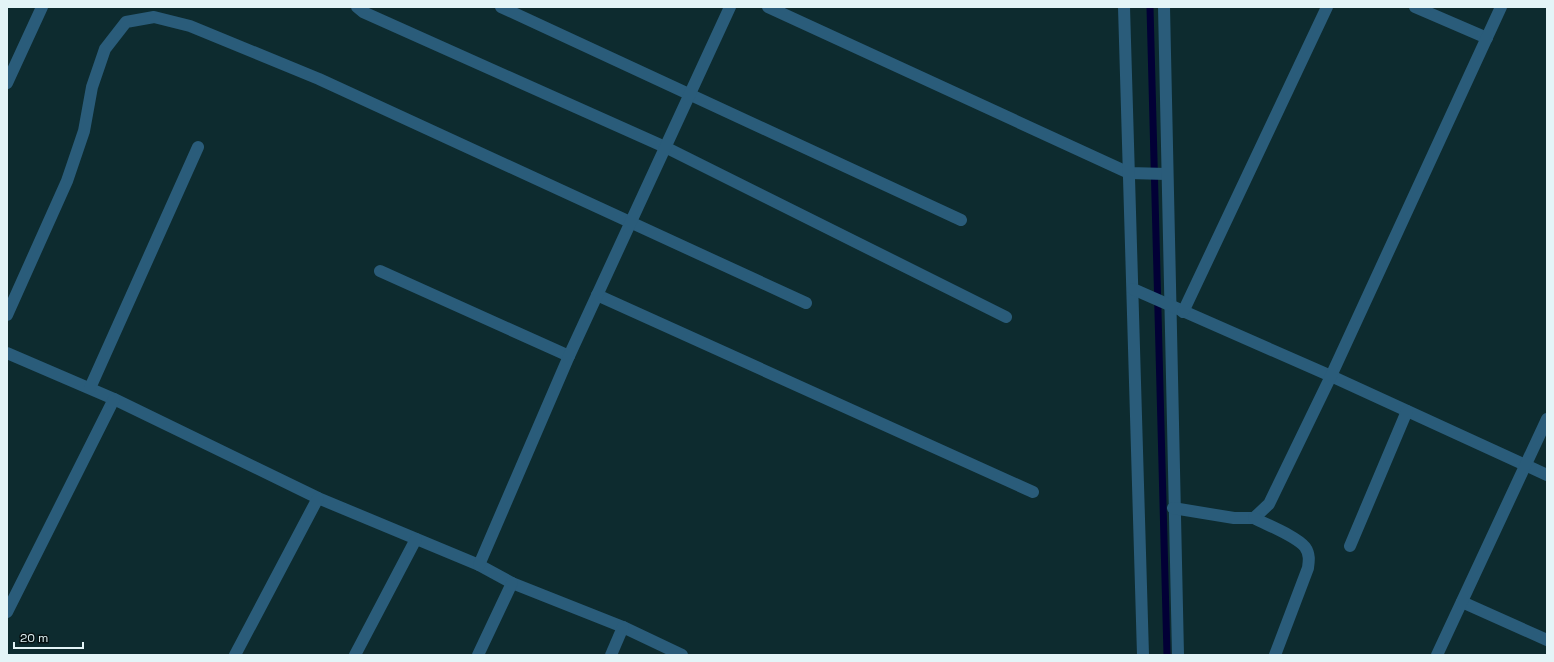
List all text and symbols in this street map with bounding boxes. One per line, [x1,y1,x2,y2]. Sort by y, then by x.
scale bar [14,624,83,650]
text: 20 m [20,630,48,646]

